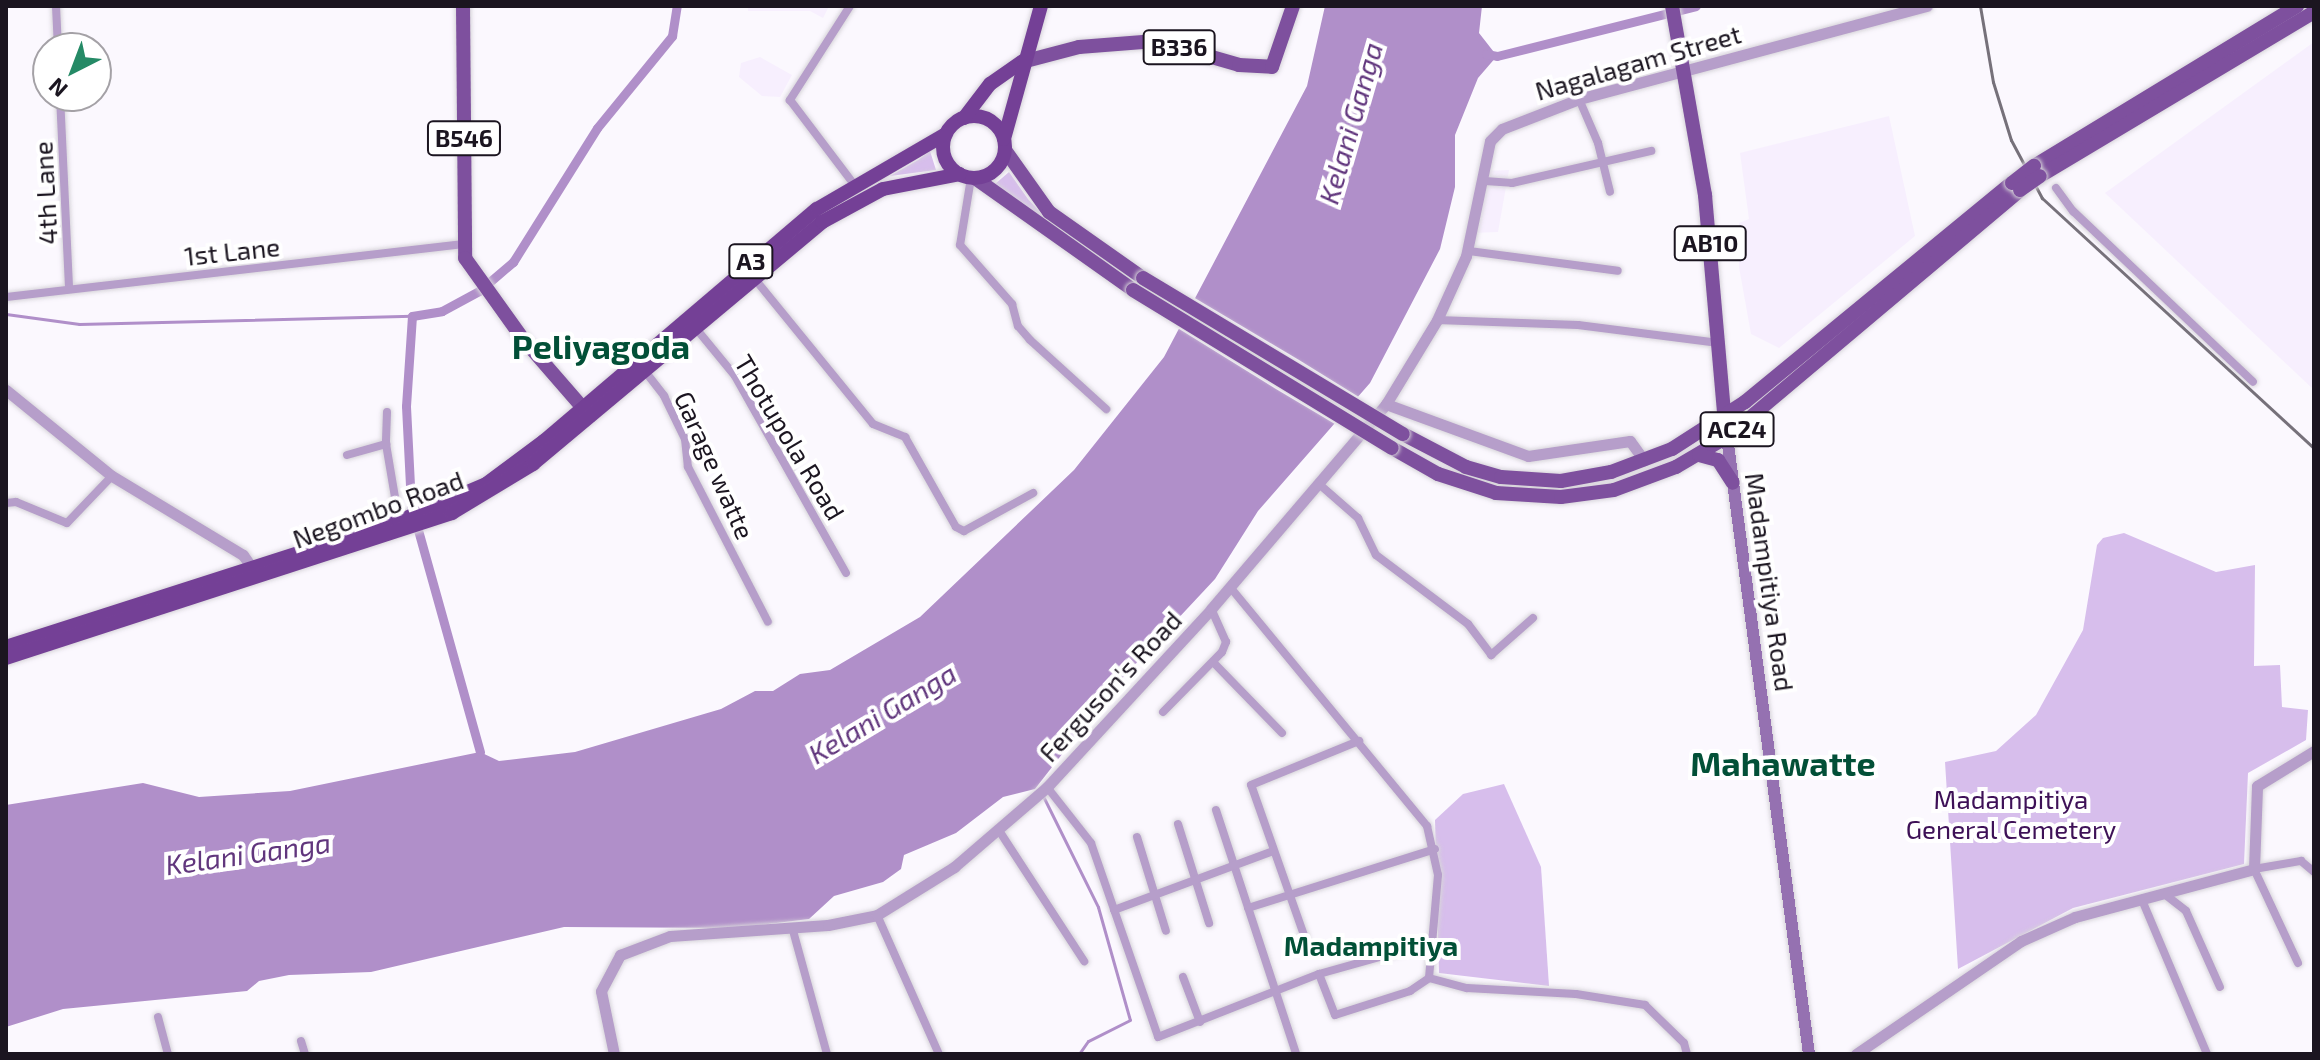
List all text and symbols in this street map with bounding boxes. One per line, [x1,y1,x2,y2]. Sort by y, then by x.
street label: Nagalagam Street [1531,18,1745,106]
road number: B336 [1141,27,1217,67]
north arrow [32,32,112,112]
water label: Kelani Ganga [1311,38,1389,208]
text: N [43,73,72,103]
road number: B546 [426,118,502,158]
street label: 4th Lane [27,141,63,245]
road number: AB10 [1672,223,1748,263]
street label: 1st Lane [183,230,281,272]
road number: A3 [727,241,775,281]
district label: Peliyagoda [512,326,690,366]
street label: Thotupola Road [728,349,852,525]
street label: Garage watte [668,386,762,544]
road number: AC24 [1699,409,1775,449]
street label: Negombo Road [288,464,468,554]
street label: Madampitiya Road [1739,471,1801,693]
street label: Ferguson's Road [1032,604,1188,768]
water label: Kelani Ganga [802,656,962,770]
district label: Mahawatte [1690,743,1876,783]
park label: Madampitiya General Cemetery [1905,783,2117,844]
water label: Kelani Ganga [163,825,333,881]
district label: Madampitiya [1284,928,1458,962]

